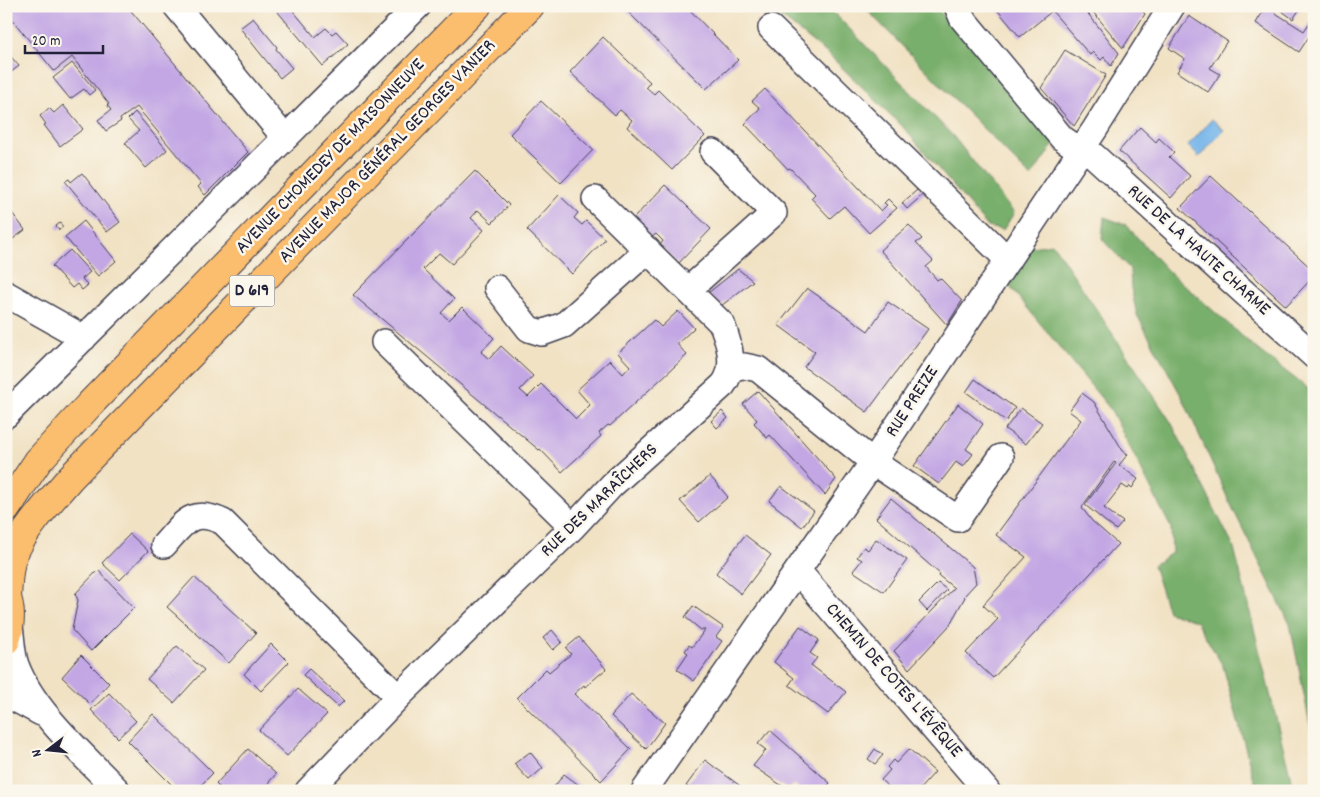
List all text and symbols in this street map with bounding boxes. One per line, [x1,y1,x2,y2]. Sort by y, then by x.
scale bar [25,22,102,54]
text: 20 m [32,31,60,53]
street label: AVENUE MAJOR GÉNÉRAL GEORGES VANIER [273,34,503,270]
street label: AVENUE CHOMEDEY DE MAISONNEUVE [230,53,432,261]
street label: RUE DE LA HAUTE CHARME [1120,179,1276,323]
road number: D 619 [230,276,274,306]
street label: RUE PREIZE [880,360,947,443]
street label: RUE DES MARAÎCHERS [535,438,665,564]
street label: CHEMIN DE COTES L'ÉVÊQUE [818,598,968,765]
north arrow [22,724,72,774]
text: N [27,747,48,759]

